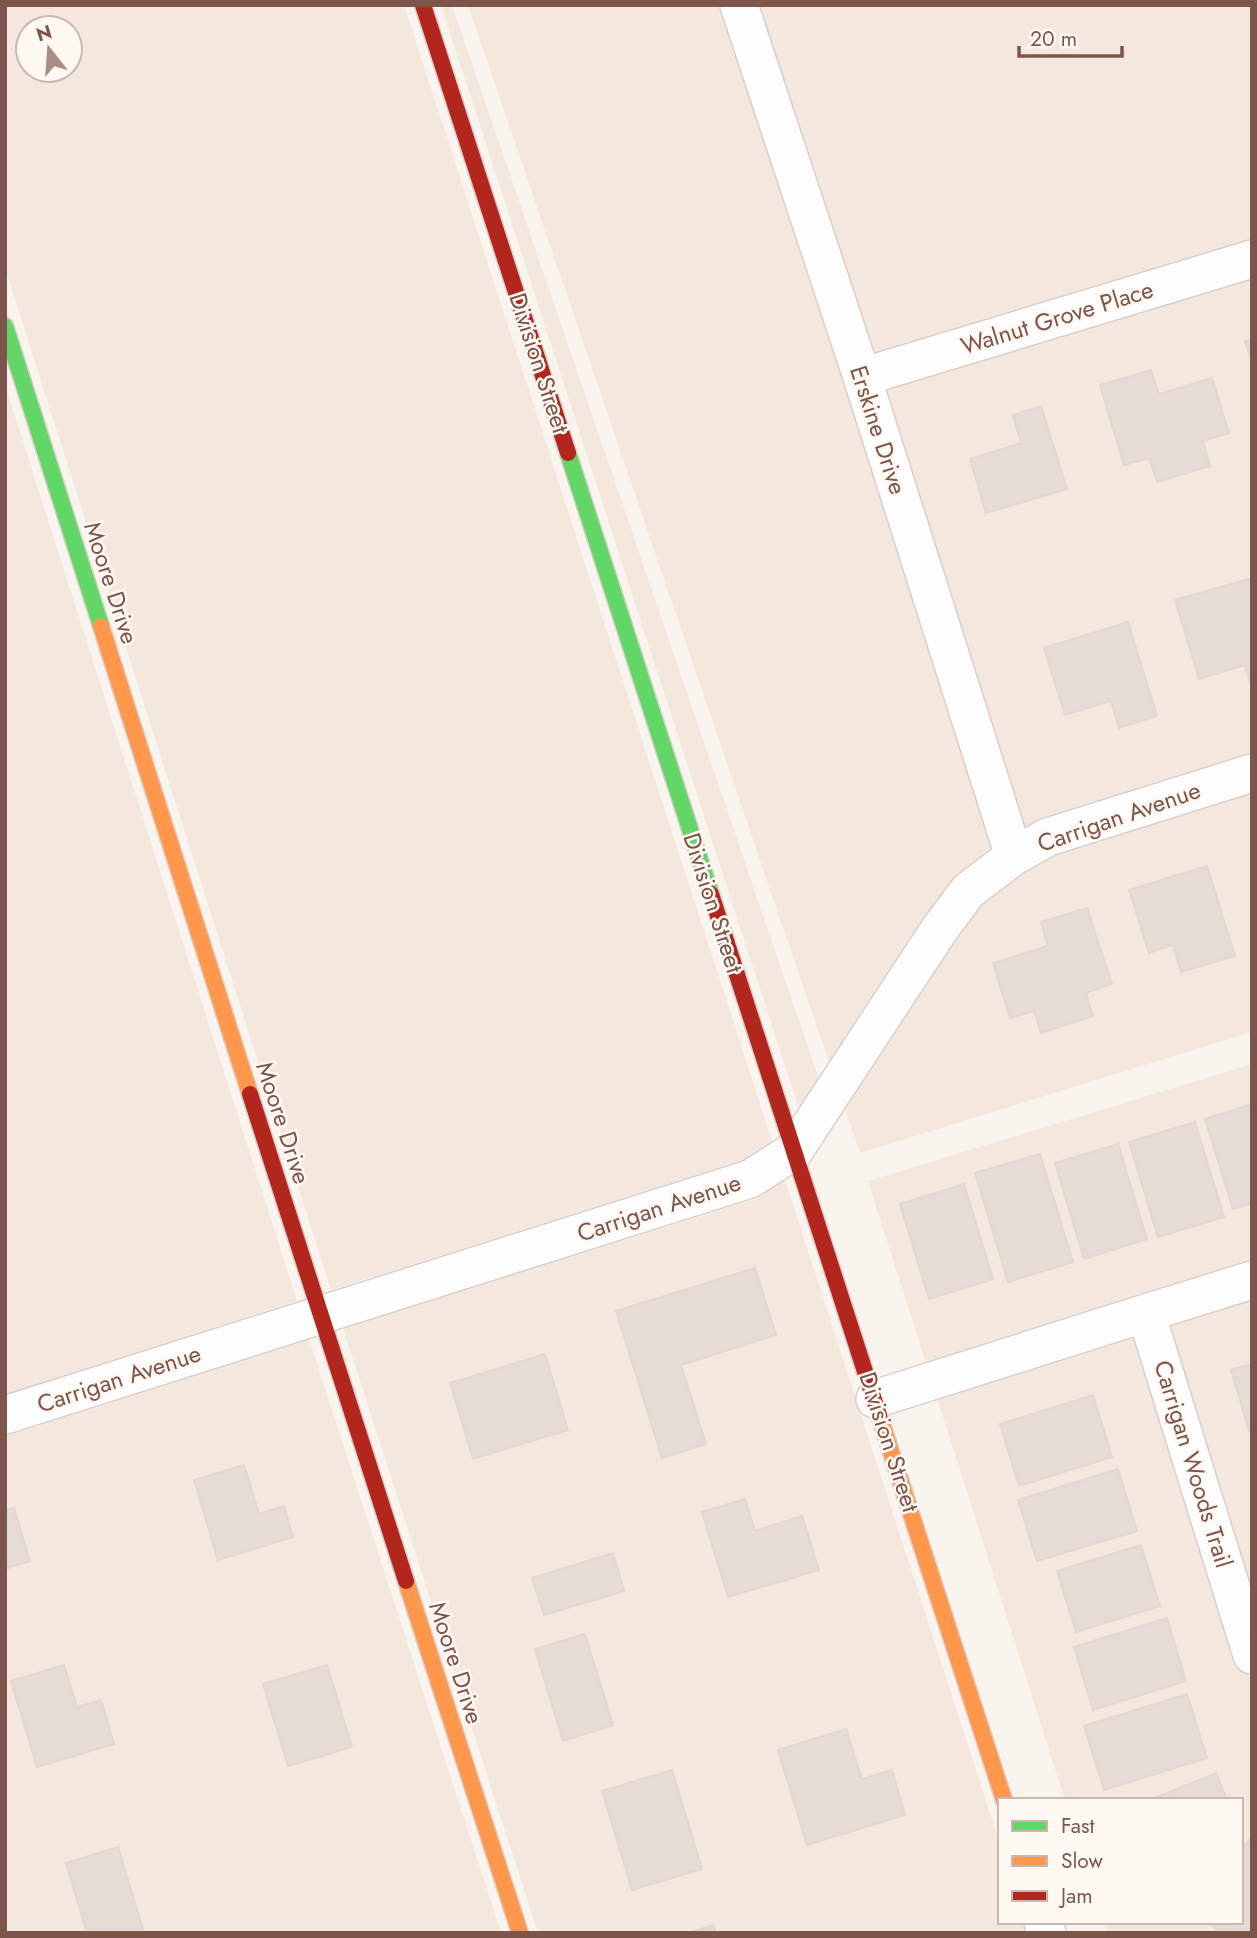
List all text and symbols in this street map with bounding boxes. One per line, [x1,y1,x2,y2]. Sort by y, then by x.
north arrow [14,14,84,84]
scale bar [1019,14,1122,58]
text: N [33,18,55,48]
text: 20 m [1030,24,1077,54]
street label: Walnut Grove Place [956,272,1157,363]
street label: Division Street [500,288,579,438]
street label: Erskine Drive [841,361,916,499]
street label: Moore Drive [75,517,148,648]
street label: Carrigan Avenue [1033,772,1205,861]
street label: Division Street [674,828,753,978]
street label: Moore Drive [247,1057,320,1188]
street label: Carrigan Avenue [572,1165,745,1251]
street label: Carrigan Avenue [32,1336,205,1422]
street label: Carrigan Woods Trail [1145,1356,1242,1572]
street label: Division Street [850,1367,929,1517]
street label: Moore Drive [420,1597,493,1728]
legend [998,1798,1243,1924]
text: Fast [1061,1811,1094,1841]
text: Slow [1061,1846,1103,1876]
text: Jam [1058,1881,1093,1911]

